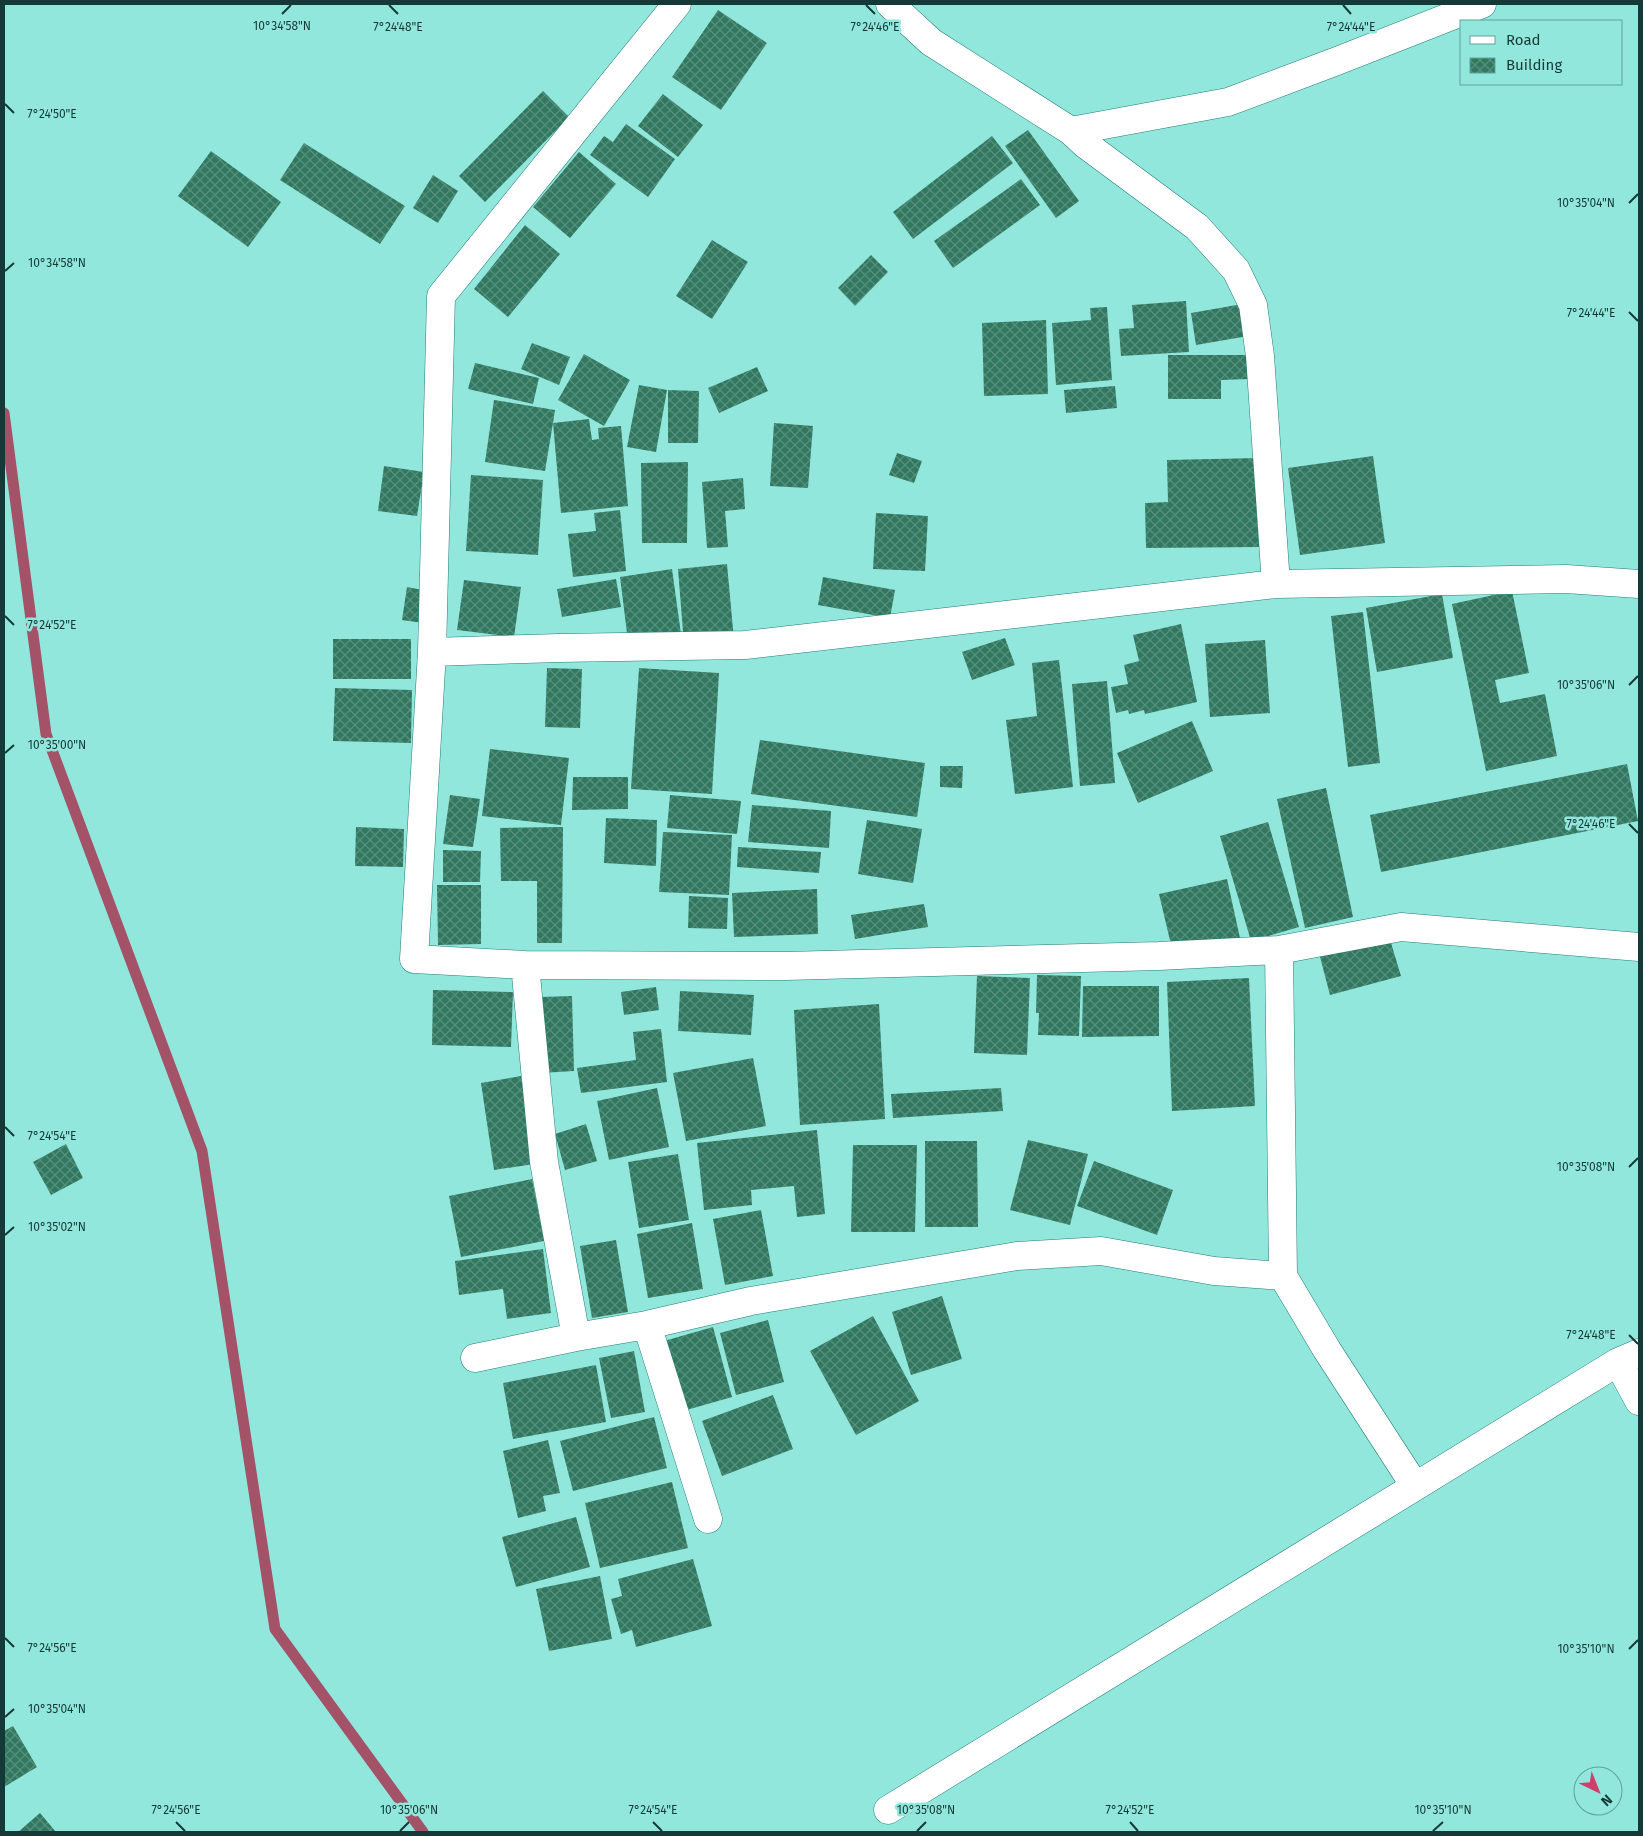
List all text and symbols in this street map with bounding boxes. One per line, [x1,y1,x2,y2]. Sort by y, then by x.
text: 10°34'58"N [253,19,311,33]
text: 7°24'48"E [373,20,423,34]
text: 7°24'46"E [850,20,900,34]
text: 7°24'44"E [1327,20,1375,34]
legend [1460,20,1623,85]
text: Road [1506,31,1541,49]
text: Building [1506,56,1562,74]
text: 7°24'50"E [27,107,77,121]
text: 10°35'04"N [1557,196,1615,210]
text: 10°34'58"N [28,256,86,270]
text: 7°24'44"E [1567,306,1615,320]
text: 7°24'52"E [28,618,76,632]
text: 10°35'06"N [1557,678,1615,692]
text: 10°35'00"N [28,738,86,752]
text: 7°24'46"E [1566,817,1616,831]
text: 7°24'54"E [28,1129,76,1143]
text: 10°35'08"N [1557,1160,1615,1174]
text: 10°35'02"N [28,1220,86,1234]
text: 7°24'48"E [1566,1328,1616,1342]
text: 7°24'56"E [27,1641,77,1655]
text: 10°35'10"N [1557,1642,1615,1656]
text: 10°35'04"N [28,1702,86,1716]
north arrow [1573,1766,1623,1816]
text: N [1597,1791,1616,1810]
text: 7°24'56"E [151,1803,201,1817]
text: 10°35'06"N [380,1803,438,1817]
text: 7°24'54"E [629,1803,677,1817]
text: 10°35'08"N [897,1803,955,1817]
text: 7°24'52"E [1106,1803,1154,1817]
text: 10°35'10"N [1414,1803,1472,1817]

